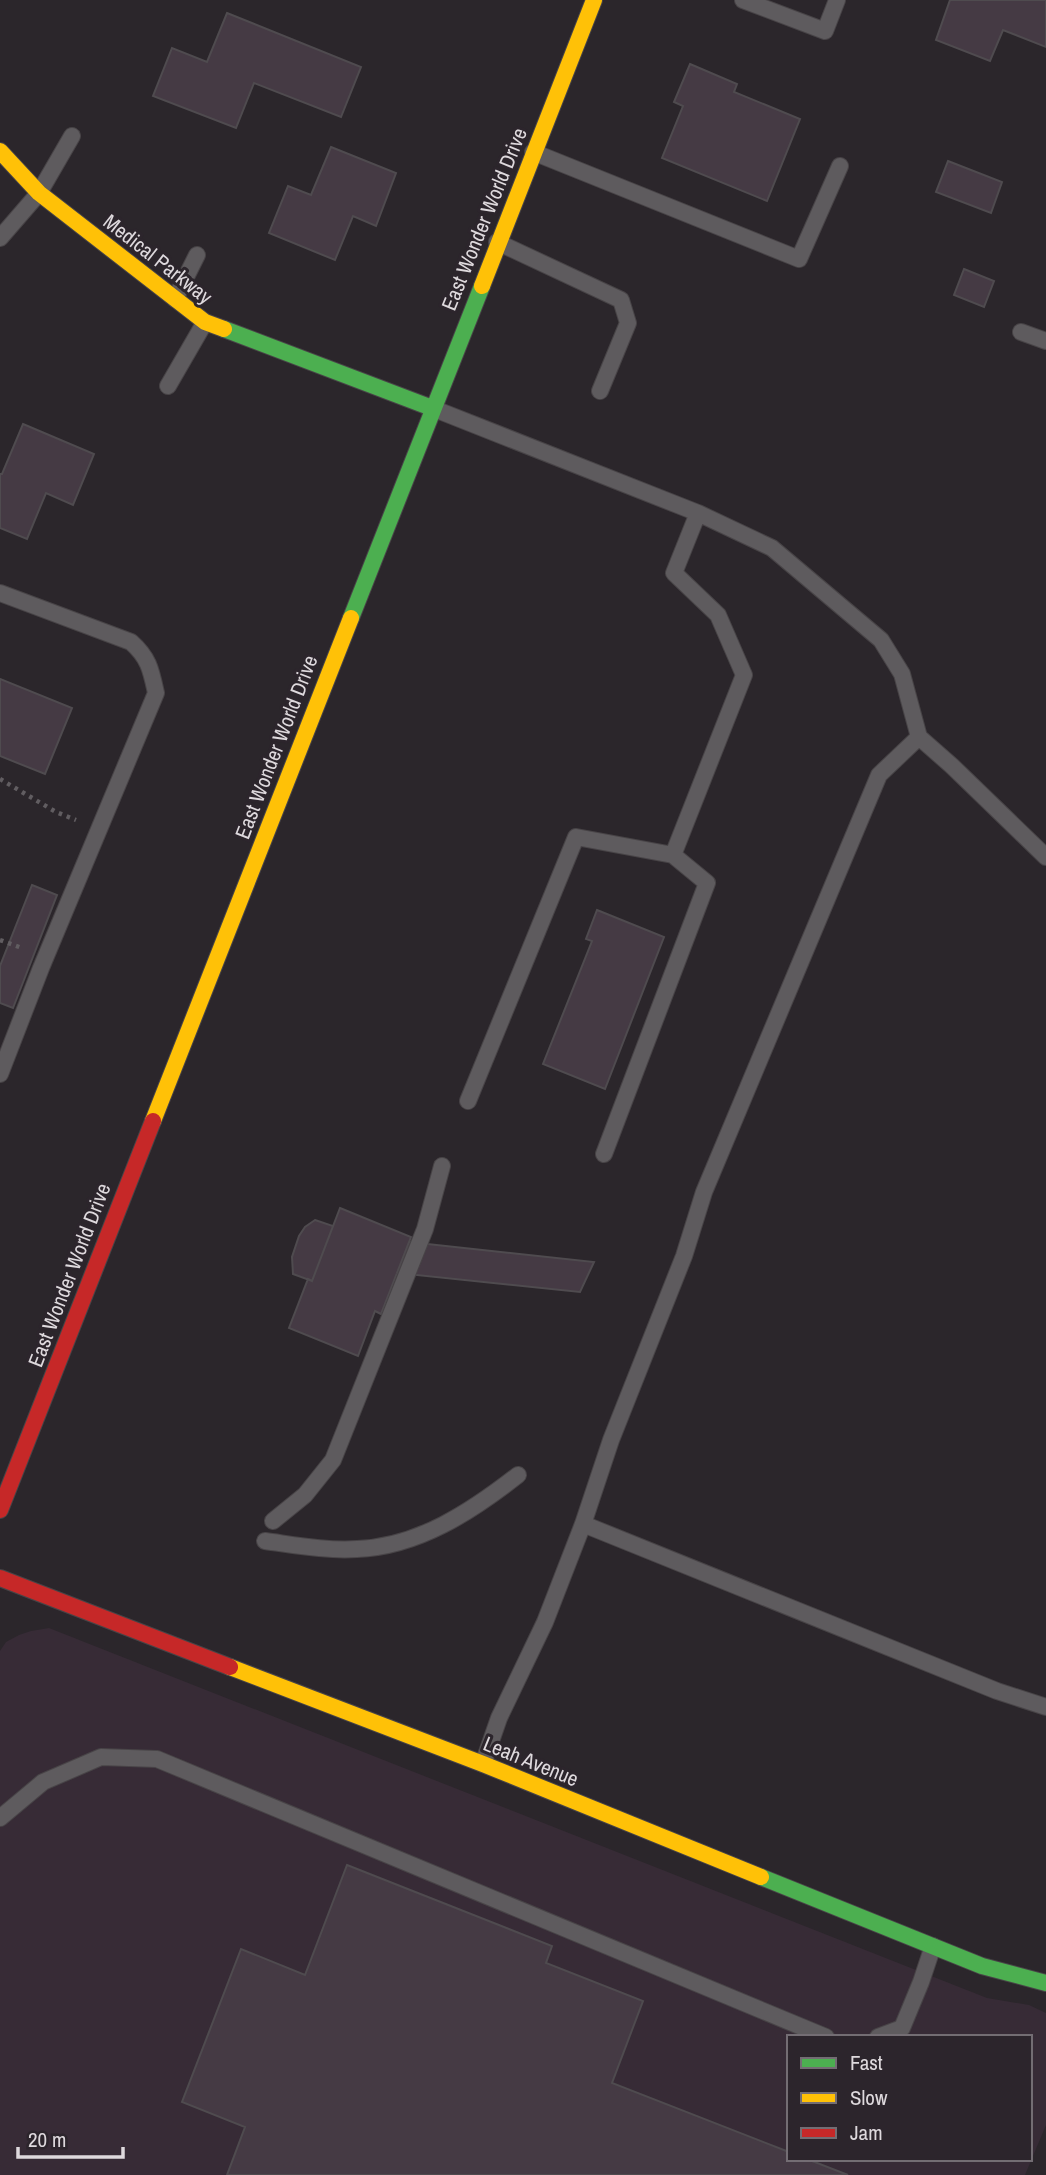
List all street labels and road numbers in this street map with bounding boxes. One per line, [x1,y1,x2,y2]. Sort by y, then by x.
street label: East Wonder World Drive [434,123,534,315]
street label: Medical Parkway [97,207,219,311]
street label: East Wonder World Drive [228,651,324,843]
street label: East Wonder World Drive [21,1179,117,1371]
street label: Leah Avenue [479,1729,583,1793]

